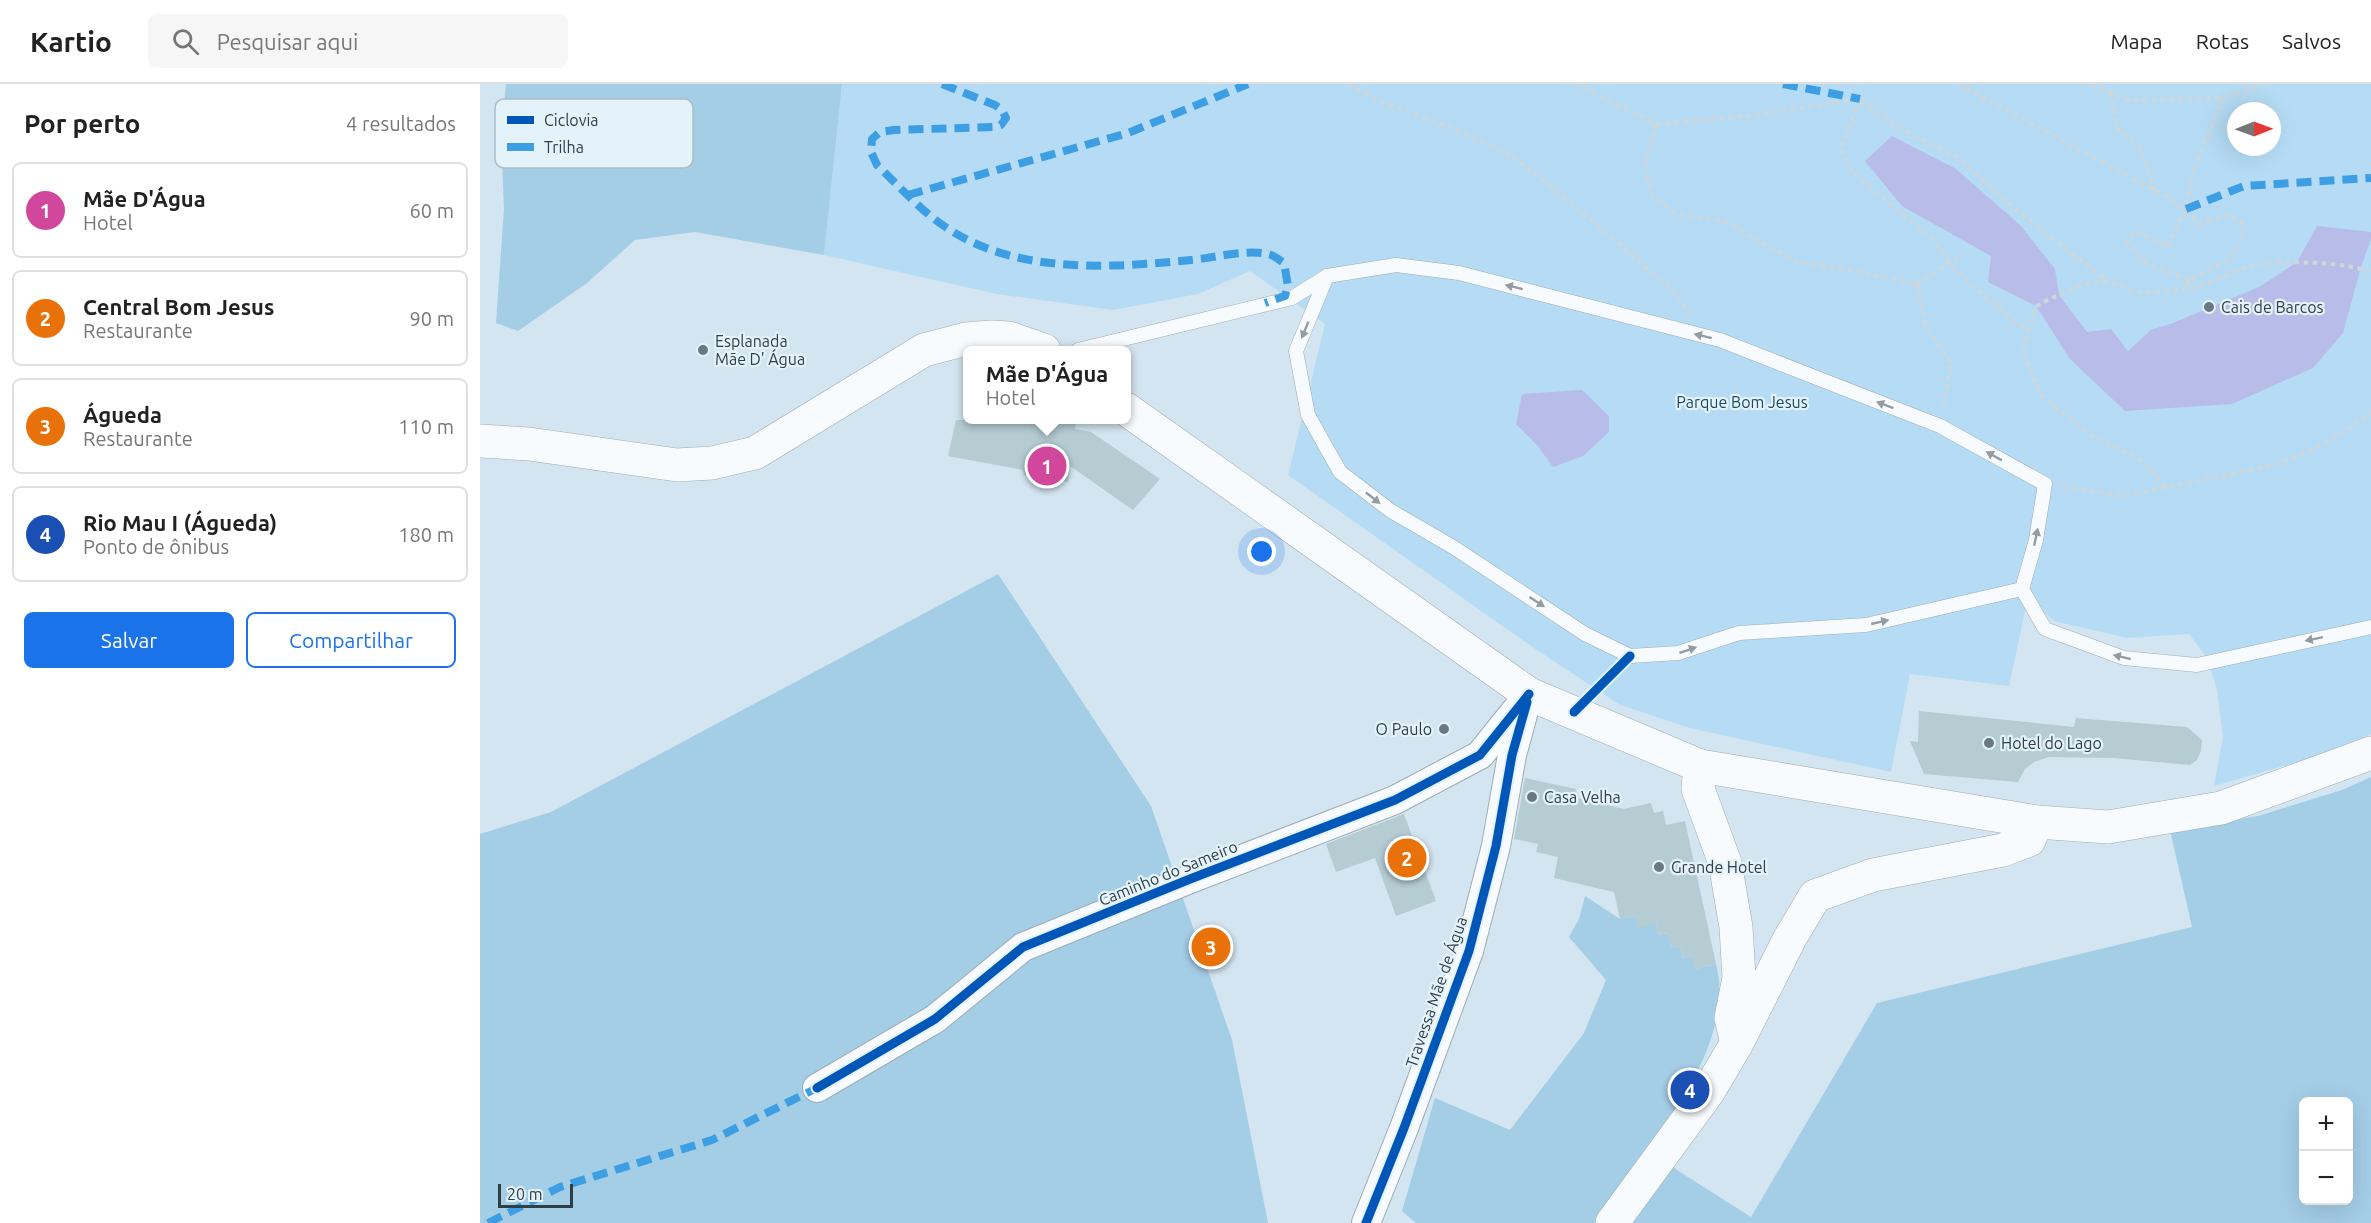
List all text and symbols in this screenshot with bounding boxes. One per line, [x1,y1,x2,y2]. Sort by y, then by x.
search box [148,14,568,68]
icon: search [169,25,202,58]
text: Kartio [30,26,112,57]
text: Pesquisar aqui [217,29,358,54]
text: Mapa [2111,29,2163,53]
text: Rotas [2196,29,2249,53]
text: Salvos [2282,29,2341,53]
legend [495,99,693,168]
north arrow [2227,102,2281,156]
text: Por perto [24,109,140,138]
text: Ciclovia [544,111,599,129]
text: 4 resultados [346,112,456,135]
text: Trilha [544,138,584,156]
text: Mãe D'Água [83,186,206,211]
text: 1 [40,199,51,222]
text: 60 m [410,199,454,222]
text: Hotel [83,211,133,234]
one-way arrow [1505,281,1524,291]
text: Central Bom Jesus [83,294,274,319]
place label: Cais de Barcos [2221,298,2324,316]
marker: Cais de Barcos [2202,300,2216,314]
text: 2 [40,307,51,330]
text: 90 m [410,307,454,330]
text: Restaurante [83,319,193,342]
one-way arrow [1300,322,1310,340]
one-way arrow [1694,330,1712,340]
place label: Esplanada Mãe D' Água [715,332,805,368]
marker: Esplanada Mãe D' Água [696,343,710,357]
popup [963,346,1131,424]
text: Mãe D'Água [986,361,1108,386]
text: Hotel [986,386,1035,409]
park label: Parque Bom Jesus [1676,393,1808,411]
one-way arrow [1876,400,1894,409]
text: Águeda [83,402,162,427]
text: 3 [40,415,51,438]
text: 110 m [398,415,454,438]
text: Restaurante [83,427,193,450]
pin: 1 [1028,444,1066,488]
one-way arrow [1985,451,2002,461]
one-way arrow [1366,491,1381,503]
text: Rio Mau I (Águeda) [83,510,277,535]
text: 4 [40,523,51,546]
text: 180 m [398,523,454,546]
one-way arrow [2032,527,2041,546]
text: Ponto de ônibus [83,535,229,558]
your location [1247,537,1276,566]
one-way arrow [1529,597,1546,608]
button: Salvar [24,612,234,668]
button: Compartilhar [246,612,456,668]
one-way arrow [1871,617,1890,626]
one-way arrow [2304,635,2323,644]
one-way arrow [1679,645,1697,654]
one-way arrow [2113,651,2131,661]
place label: O Paulo [1376,720,1432,738]
marker: O Paulo [1437,722,1451,736]
place label: Hotel do Lago [2001,734,2102,752]
marker: Hotel do Lago [1982,736,1996,750]
place label: Casa Velha [1544,788,1621,806]
marker: Casa Velha [1525,790,1539,804]
pin: 2 [1388,836,1426,880]
street label: Caminho do Sameiro [1096,837,1240,909]
place label: Grande Hotel [1671,858,1767,876]
marker: Grande Hotel [1652,860,1666,874]
street label: Travessa Mãe de Água [1400,914,1470,1070]
pin: 3 [1192,924,1230,970]
pin: 4 [1670,1068,1710,1112]
map controls [2299,1097,2353,1205]
button: + [2299,1097,2353,1151]
button: − [2299,1151,2353,1205]
scale bar [498,1181,573,1208]
text: 20 m [507,1185,543,1203]

